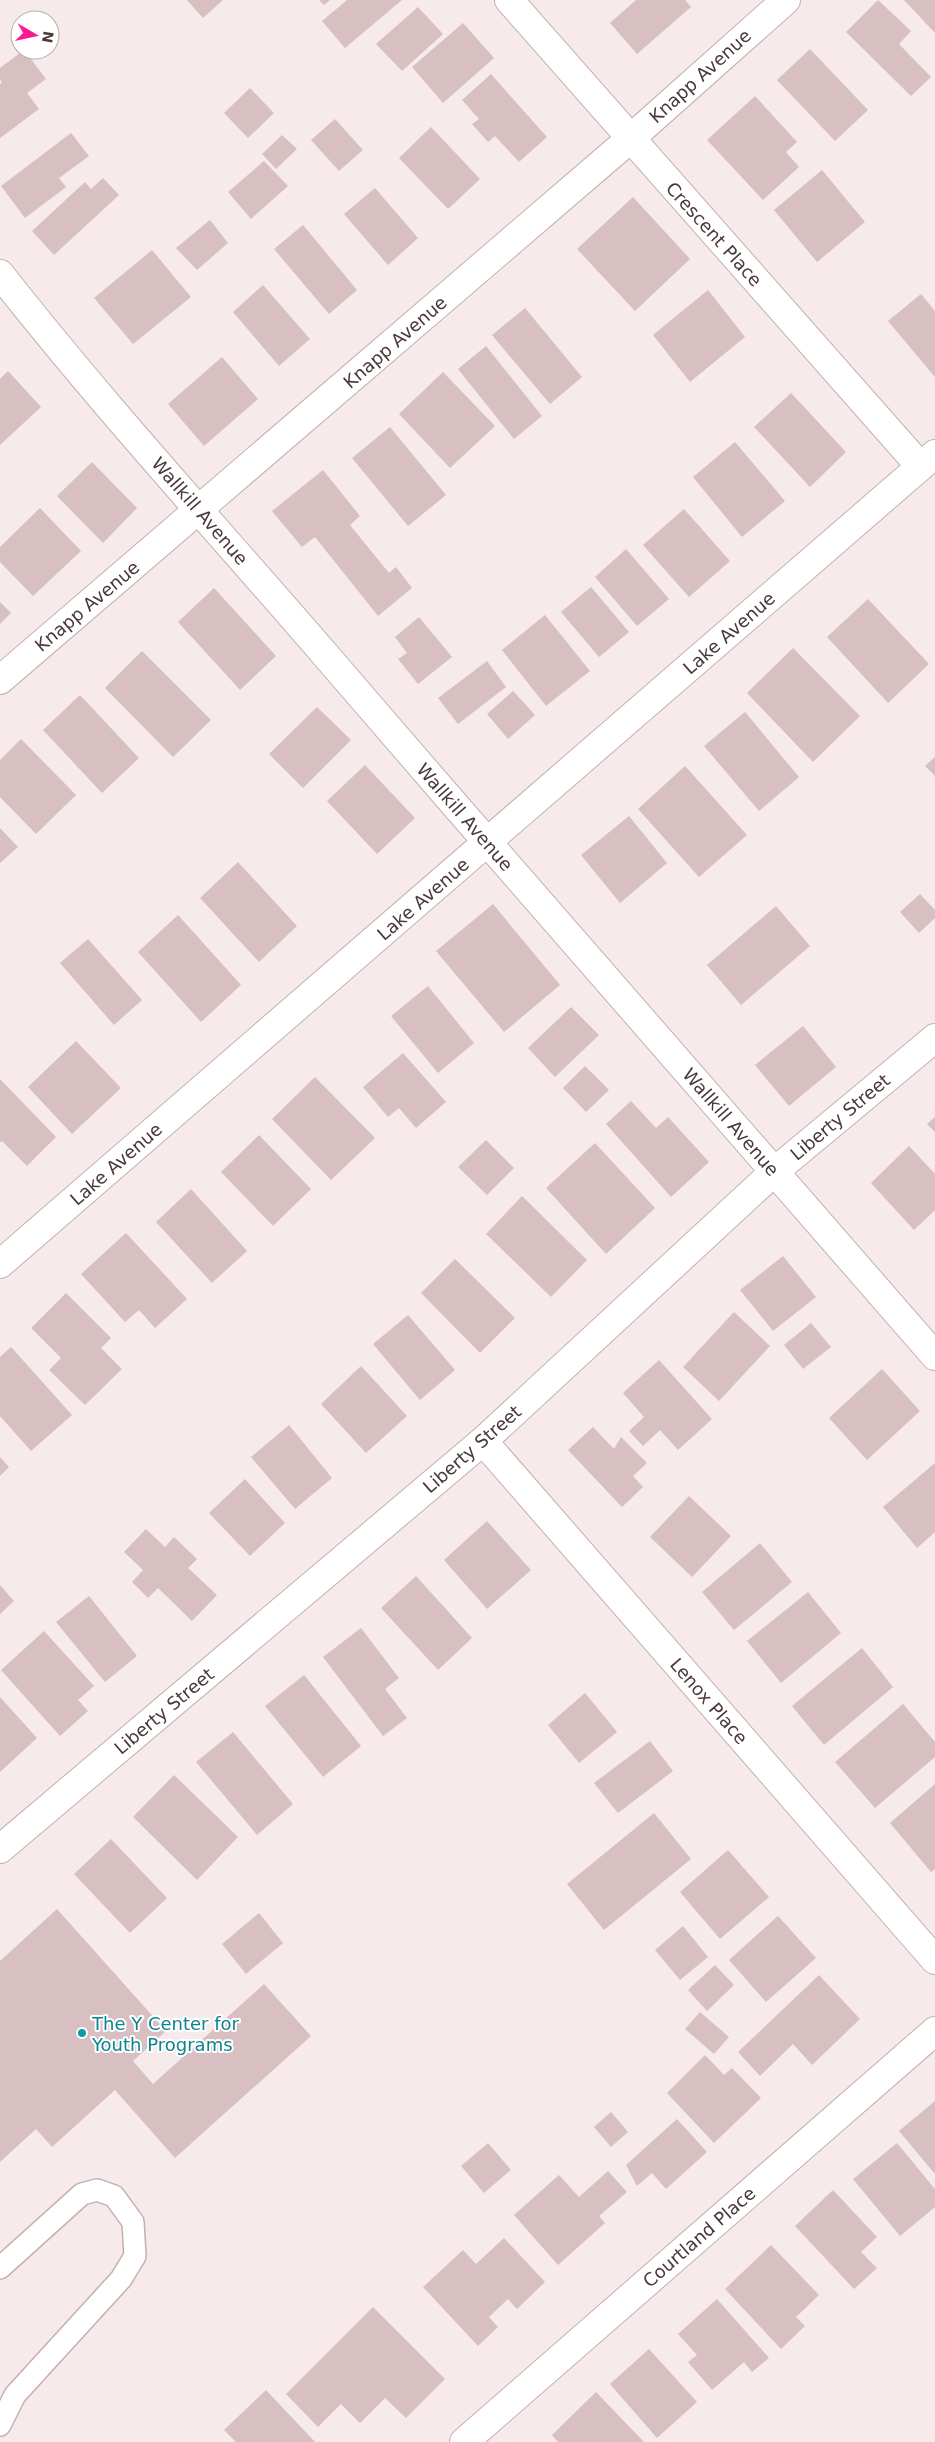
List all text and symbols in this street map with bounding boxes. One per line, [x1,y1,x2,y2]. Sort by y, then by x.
north arrow [10,10,60,60]
street label: Knapp Avenue [645,25,755,127]
text: N [39,30,57,44]
street label: Crescent Place [662,178,766,290]
street label: Knapp Avenue [339,292,451,392]
street label: Wallkill Avenue [148,453,252,569]
street label: Knapp Avenue [31,556,143,656]
street label: Lake Avenue [679,588,779,678]
street label: Wallkill Avenue [413,759,517,875]
street label: Lake Avenue [373,854,473,944]
street label: Wallkill Avenue [679,1064,783,1180]
street label: Liberty Street [786,1069,894,1165]
street label: Lake Avenue [66,1119,166,1209]
street label: Liberty Street [419,1401,525,1497]
street label: Lenox Place [666,1654,752,1748]
street label: Liberty Street [110,1663,218,1759]
place label: The Y Center for Youth Programs [91,2013,240,2055]
marker: The Y Center for Youth Programs [76,2027,88,2039]
street label: Courtland Place [639,2183,759,2291]

